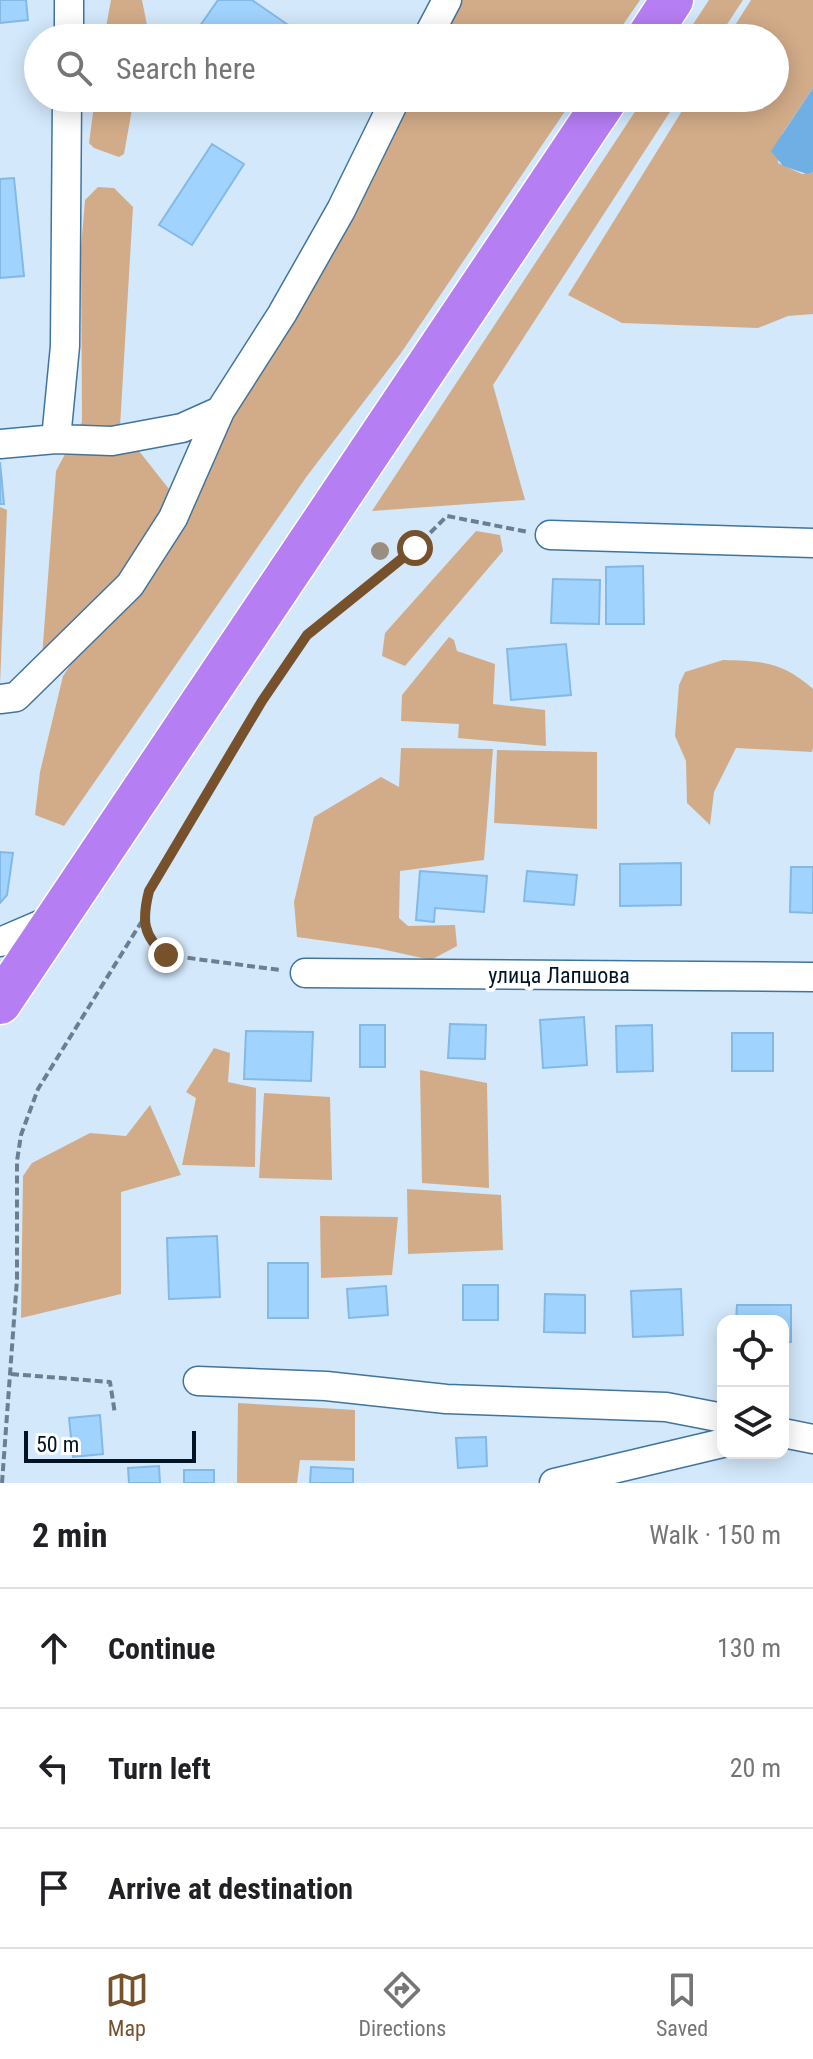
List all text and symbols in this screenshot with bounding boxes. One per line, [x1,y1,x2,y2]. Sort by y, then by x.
search box [24,24,789,112]
icon: search [52,46,96,90]
text: Search here [116,51,256,86]
route start [397,530,433,566]
route end [148,937,184,973]
street label: улица Лапшова [488,963,630,988]
map controls [717,1315,789,1459]
button: locate [717,1315,789,1387]
button: layers [717,1387,789,1459]
scale bar [24,1427,196,1463]
text: 50 m [36,1432,79,1457]
text: 2 min [32,1515,108,1555]
text: Walk · 150 m [649,1520,781,1550]
icon: ahead [32,1626,76,1670]
text: Continue [108,1631,215,1666]
text: 130 m [717,1633,781,1663]
icon: left [32,1746,76,1790]
text: Turn left [108,1751,211,1786]
text: 20 m [730,1753,781,1783]
icon: arrive [32,1866,76,1910]
text: Arrive at destination [108,1871,353,1906]
tab: Map [105,1968,149,2041]
tab: Directions [358,1968,446,2041]
tab: Saved [656,1968,708,2041]

